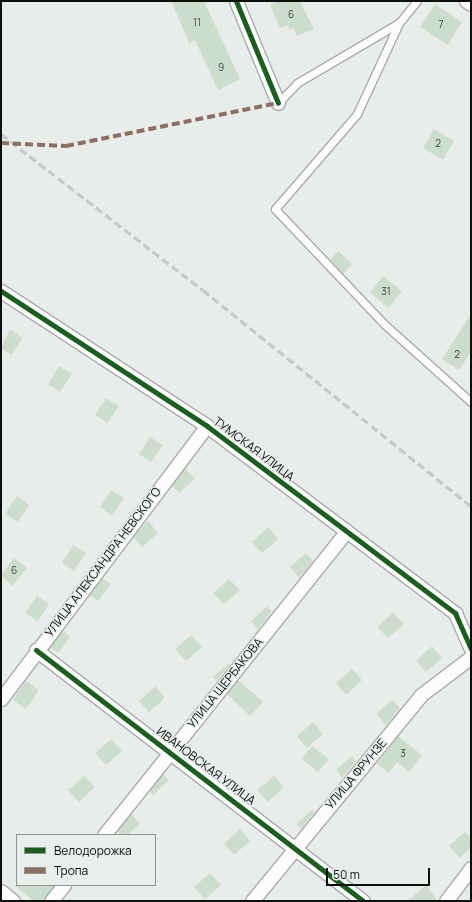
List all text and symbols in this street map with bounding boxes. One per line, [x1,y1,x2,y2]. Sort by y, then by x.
house number: 6 [288,9,294,21]
house number: 11 [193,17,201,29]
house number: 7 [438,19,444,31]
house number: 9 [218,62,224,74]
house number: 2 [435,138,441,150]
house number: 31 [381,286,391,298]
house number: 2 [454,349,460,361]
street label: ТУМСКАЯ УЛИЦА [211,414,297,484]
street label: УЛИЦА АЛЕКСАНДРА НЕВСКОГО [42,484,164,640]
house number: 6 [11,565,17,577]
street label: УЛИЦА ЩЕРБАКОВА [184,635,266,731]
street label: ИВАНОВСКАЯ УЛИЦА [154,724,258,808]
street label: УЛИЦА ФРУНЗЕ [322,736,390,812]
house number: 3 [400,748,406,760]
legend [16,834,156,886]
text: Велодорожка [54,842,132,859]
scale bar [328,860,432,886]
text: Тропа [54,862,88,879]
text: 50 m [333,866,360,883]

